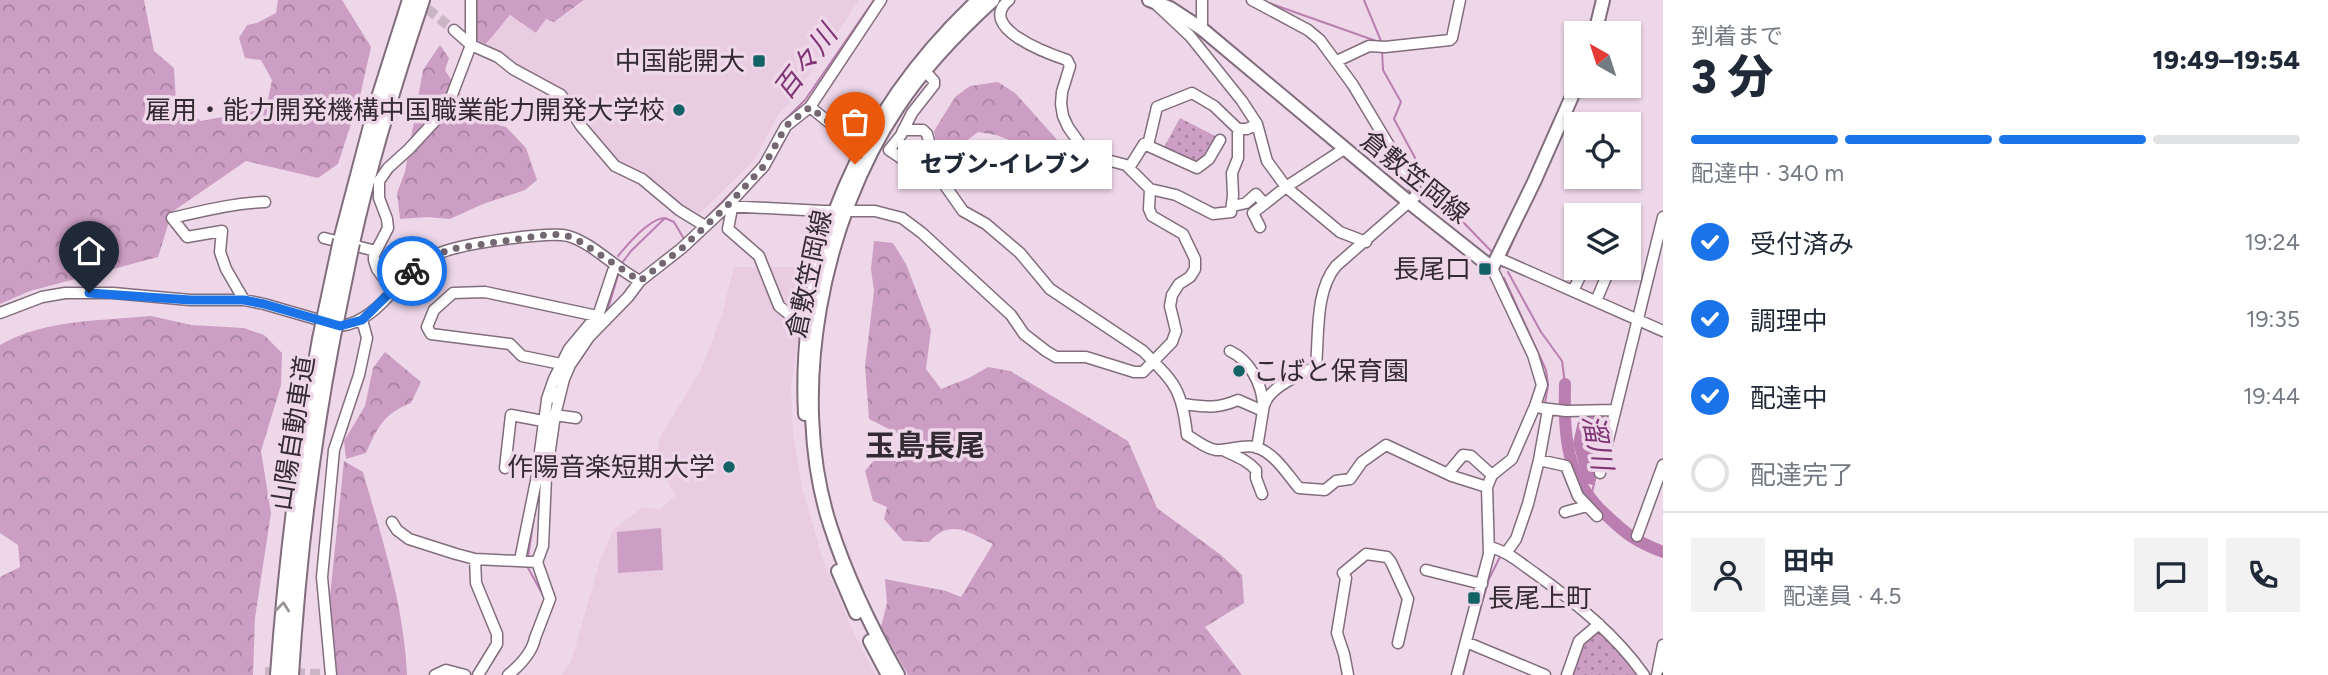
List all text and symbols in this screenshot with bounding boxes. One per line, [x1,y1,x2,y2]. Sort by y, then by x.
water label: 百々川 [766,16,846,106]
north arrow [1564,21,1642,98]
map controls [1564,21,1641,280]
text: 到着まで [1691,22,1783,50]
text: 19:49–19:54 [2153,44,2300,76]
place label: 中国能開大 [615,45,745,77]
text: 3 分 [1691,49,1774,105]
marker: 中国能開大 [751,53,767,69]
pin [825,92,885,164]
place label: 雇用・能力開発機構中国職業能力開発大学校 [145,94,665,126]
marker: 雇用・能力開発機構中国職業能力開発大学校 [671,102,687,118]
icon: bag [836,103,874,141]
button: locate [1564,112,1641,189]
street label: 倉敷笠岡線 [1354,124,1476,230]
callout: セブン-イレブン [897,140,1110,188]
text: セブン-イレブン [920,150,1090,178]
text: 配達中 · 340 m [1691,159,1844,187]
button: layers [1564,203,1641,280]
street label: 倉敷笠岡線 [780,207,838,341]
pin [59,221,119,293]
icon: check [1691,223,1729,261]
text: 受付済み [1750,228,1854,260]
text: 19:24 [2245,228,2300,256]
icon: home [70,232,108,270]
courier [377,236,447,306]
icon: bike [393,252,431,290]
place label: 長尾口 [1393,253,1471,285]
marker: 長尾口 [1477,261,1493,277]
icon: check [1691,300,1729,338]
text: 調理中 [1750,305,1828,337]
text: 19:35 [2246,305,2300,333]
street label: 山陽自動車道 [265,353,321,513]
place label: こばと保育園 [1253,355,1409,387]
marker: こばと保育園 [1231,363,1247,379]
icon: check [1691,377,1729,415]
text: 配達中 [1750,382,1828,414]
text: 19:44 [2243,382,2300,410]
water label: 溜川 [1576,411,1621,476]
district label: 玉島長尾 [865,427,985,464]
place label: 作陽音楽短期大学 [507,451,715,483]
marker: 作陽音楽短期大学 [721,459,737,475]
text: 配達完了 [1750,459,1854,491]
button: person [1691,538,1765,612]
button: chat [2134,538,2208,612]
button: phone [2226,538,2300,612]
text: 田中 [1783,545,1835,577]
place label: 長尾上町 [1488,582,1592,614]
text: 配達員 · 4.5 [1783,582,1902,610]
marker: 長尾上町 [1466,590,1482,606]
one-way arrow [275,601,290,612]

